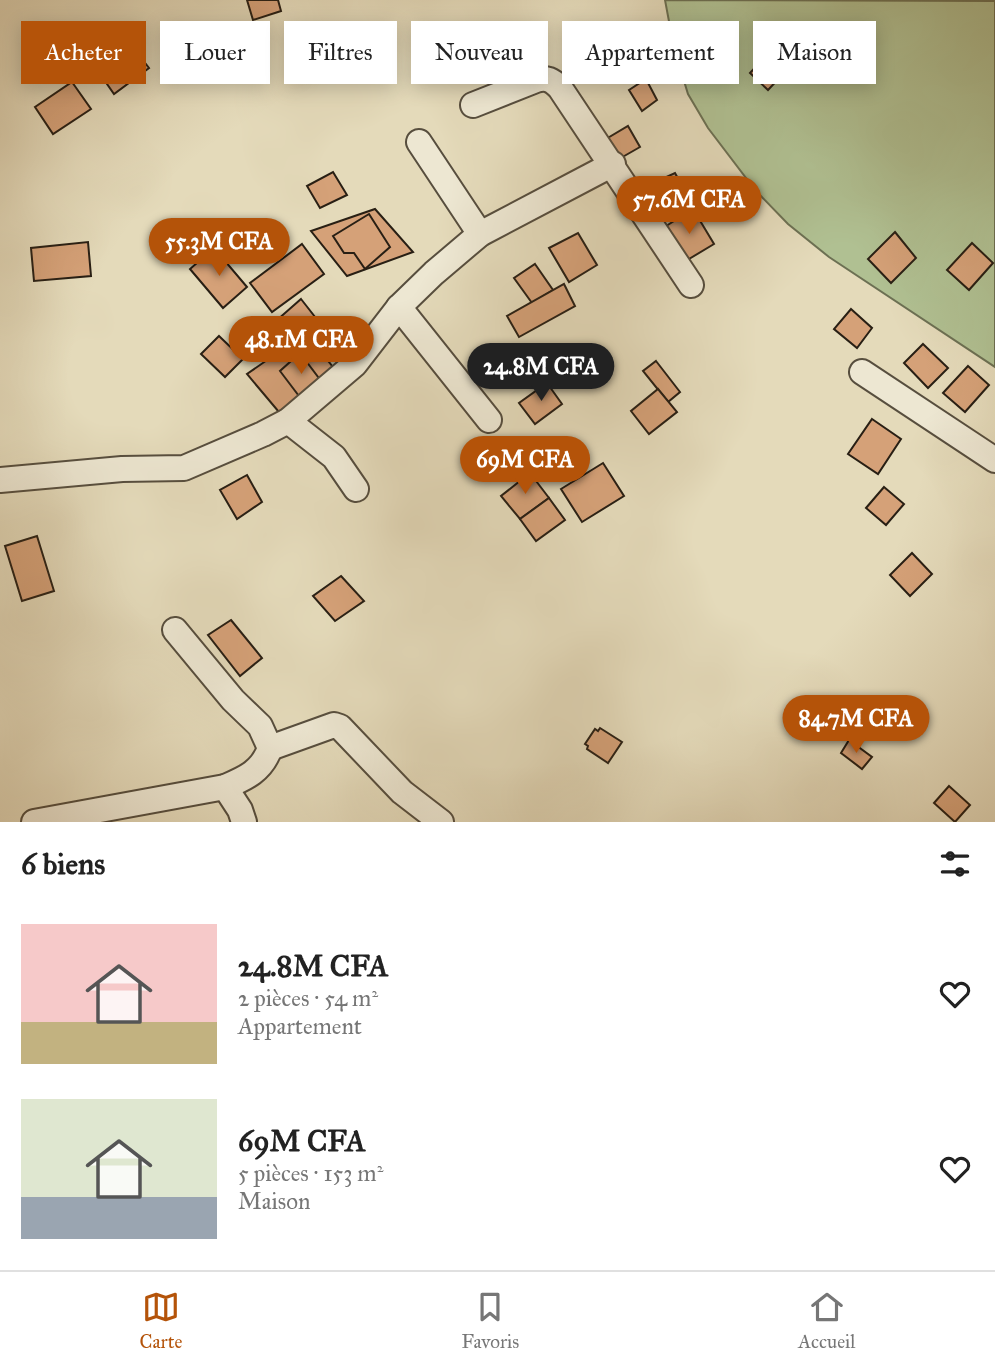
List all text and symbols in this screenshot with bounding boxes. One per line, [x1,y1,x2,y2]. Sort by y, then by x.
chip: Acheter [21,21,146,84]
chip: Louer [160,21,270,84]
chip: Filtres [284,21,397,84]
chip: Nouveau [411,21,548,84]
chip: Appartement [562,21,739,84]
chip: Maison [753,21,876,84]
pin: 57.6M CFA [609,176,769,236]
text: 57.6M CFA [633,185,745,213]
pin: 55.3M CFA [139,218,299,278]
text: 55.3M CFA [165,227,273,255]
pin: 48.1M CFA [221,316,381,376]
text: 48.1M CFA [245,325,357,353]
pin: 24.8M CFA [461,344,621,403]
text: 24.8M CFA [483,352,599,380]
pin: 69M CFA [460,436,590,496]
text: 69M CFA [476,445,574,473]
pin: 84.7M CFA [776,696,936,755]
text: 84.7M CFA [799,704,913,732]
icon: filters [936,845,974,883]
text: 6 biens [21,846,105,882]
text: 24.8M CFA [238,948,389,984]
icon: home [77,952,161,1036]
icon: heart [936,975,974,1013]
text: 2 pièces · 54 m² [238,984,378,1012]
text: Appartement [238,1012,362,1040]
text: 69M CFA [238,1123,366,1159]
icon: home [77,1127,161,1211]
icon: heart [936,1150,974,1188]
text: 5 pièces · 153 m² [238,1159,383,1187]
text: Maison [238,1187,310,1215]
tab: Carte [140,1288,182,1353]
tab: Favoris [461,1288,519,1353]
tab: Accueil [798,1288,855,1353]

